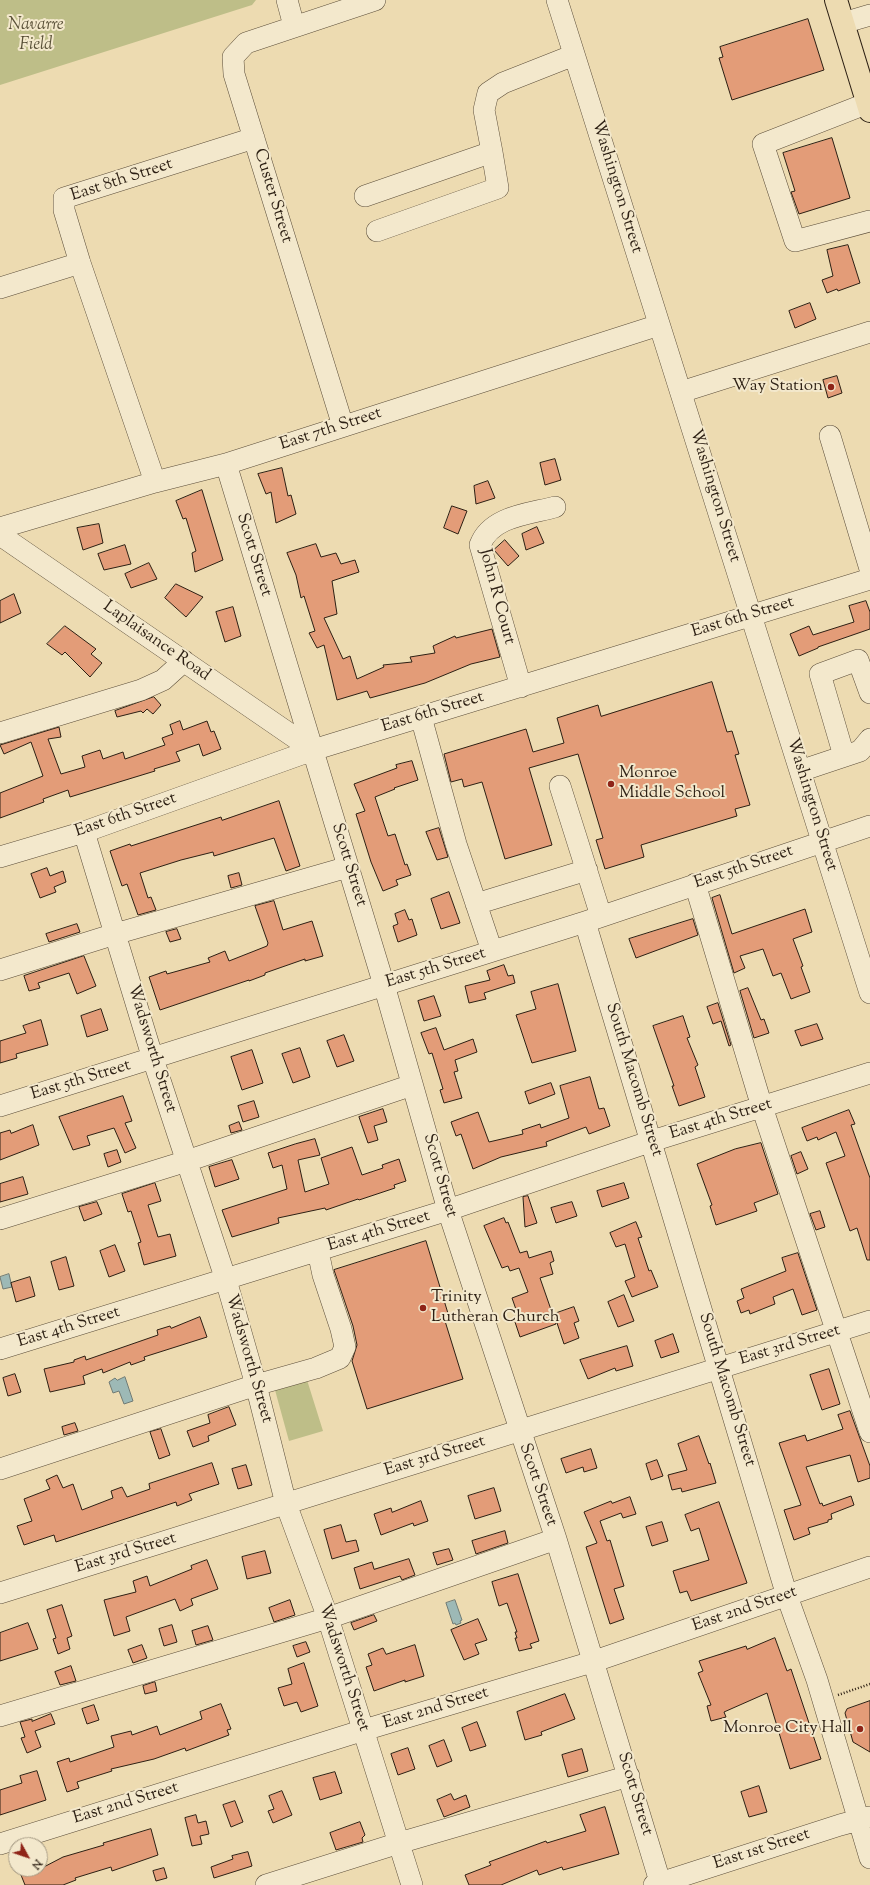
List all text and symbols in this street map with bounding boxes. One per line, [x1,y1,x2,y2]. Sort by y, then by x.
park label: Navarre Field [8,16,64,56]
street label: Washington Street [586,118,646,256]
street label: Custer Street [248,146,296,246]
street label: East 8th Street [68,155,176,207]
place label: Way Station [732,377,823,397]
marker: Way Station [826,382,836,392]
street label: East 7th Street [277,404,385,456]
street label: Washington Street [684,427,744,565]
street label: Scott Street [231,511,275,599]
street label: John R Court [473,547,519,647]
street label: East 6th Street [689,593,797,643]
street label: Laplaisance Road [98,597,214,687]
street label: East 6th Street [379,688,487,738]
street label: Washington Street [781,736,841,874]
place label: Monroe Middle School [619,764,725,804]
marker: Monroe Middle School [606,779,616,789]
street label: East 6th Street [73,789,179,843]
street label: Scott Street [326,821,370,909]
street label: East 5th Street [692,842,796,894]
street label: East 5th Street [384,944,488,994]
street label: Wadsworth Street [122,982,180,1116]
street label: South Macomb Street [600,1001,666,1159]
street label: East 5th Street [29,1056,133,1106]
street label: East 4th Street [667,1095,775,1145]
street label: Scott Street [417,1132,461,1220]
street label: East 4th Street [325,1207,433,1257]
place label: Trinity Lutheran Church [431,1288,560,1328]
street label: Wadsworth Street [220,1292,276,1426]
street label: East 4th Street [15,1303,123,1353]
marker: Trinity Lutheran Church [418,1303,428,1313]
street label: South Macomb Street [693,1311,759,1469]
street label: East 3rd Street [737,1321,843,1371]
street label: East 3rd Street [382,1432,488,1482]
street label: Scott Street [513,1441,561,1529]
street label: East 3rd Street [73,1529,179,1579]
street label: East 2nd Street [690,1583,800,1637]
street label: Wadsworth Street [313,1602,373,1734]
street label: East 2nd Street [381,1683,491,1735]
place label: Monroe City Hall [723,1719,852,1739]
marker: Monroe City Hall [855,1724,865,1734]
street label: Scott Street [612,1750,656,1838]
street label: East 2nd Street [71,1778,181,1830]
street label: East 1st Street [711,1825,813,1875]
north arrow [8,1837,48,1877]
text: N [27,1856,45,1873]

